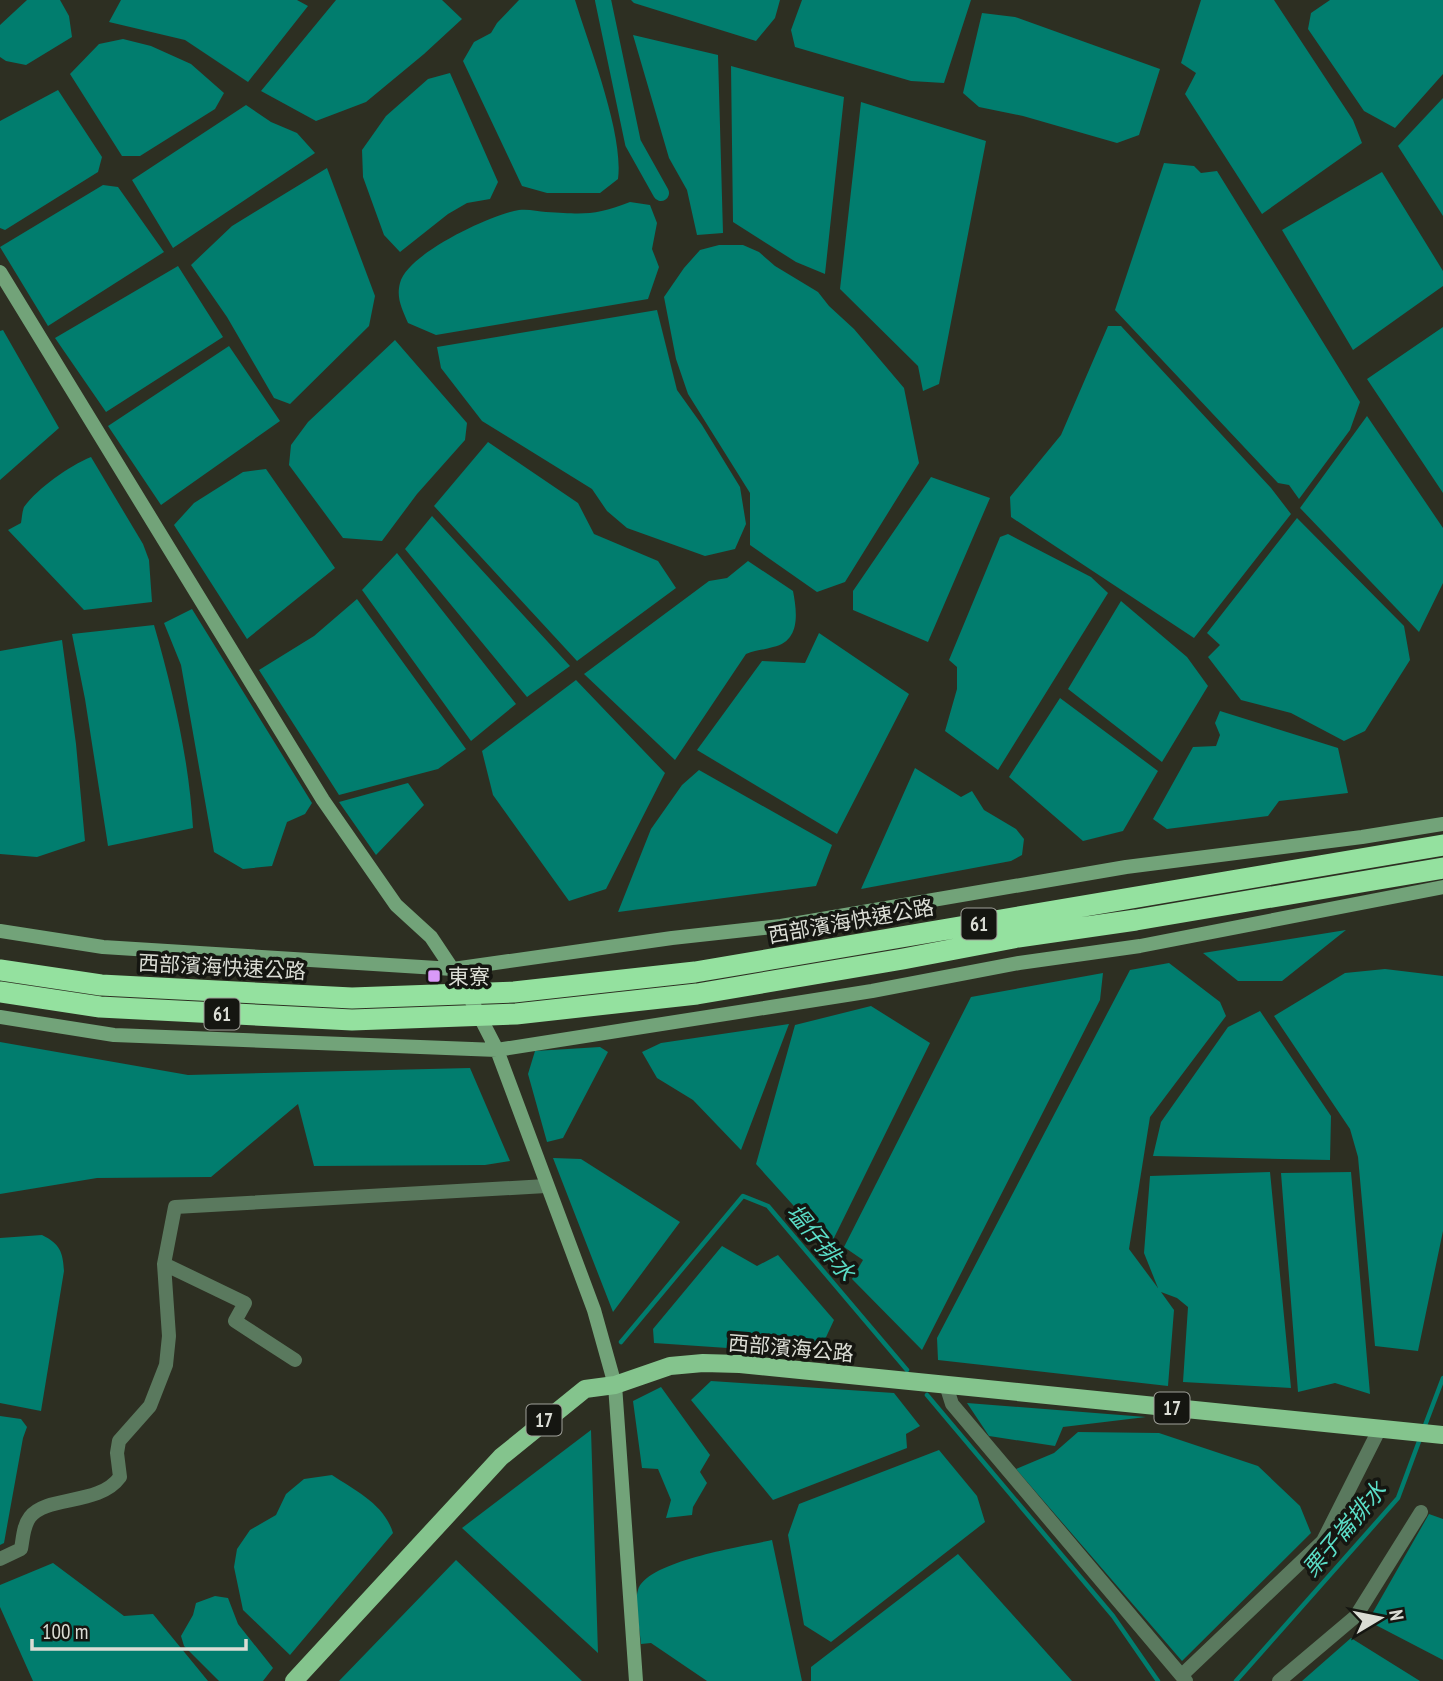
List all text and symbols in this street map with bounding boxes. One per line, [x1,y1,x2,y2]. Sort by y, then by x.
street label: 西部濱海快速公路 [766,893,936,949]
road number: 61 [962,908,996,940]
street label: 西部濱海快速公路 [137,949,307,985]
place label: 東寮 [448,963,490,990]
marker: 東寮 [426,968,442,984]
road number: 61 [204,998,240,1030]
water label: 塭仔排水 [780,1197,862,1287]
street label: 西部濱海公路 [727,1329,855,1367]
road number: 17 [1154,1392,1190,1424]
road number: 17 [526,1404,562,1436]
water label: 栗子崙排水 [1296,1475,1393,1582]
north arrow [1345,1583,1415,1653]
scale bar [32,1608,245,1652]
text: N [1384,1608,1409,1622]
text: 100 m [42,1618,88,1645]

